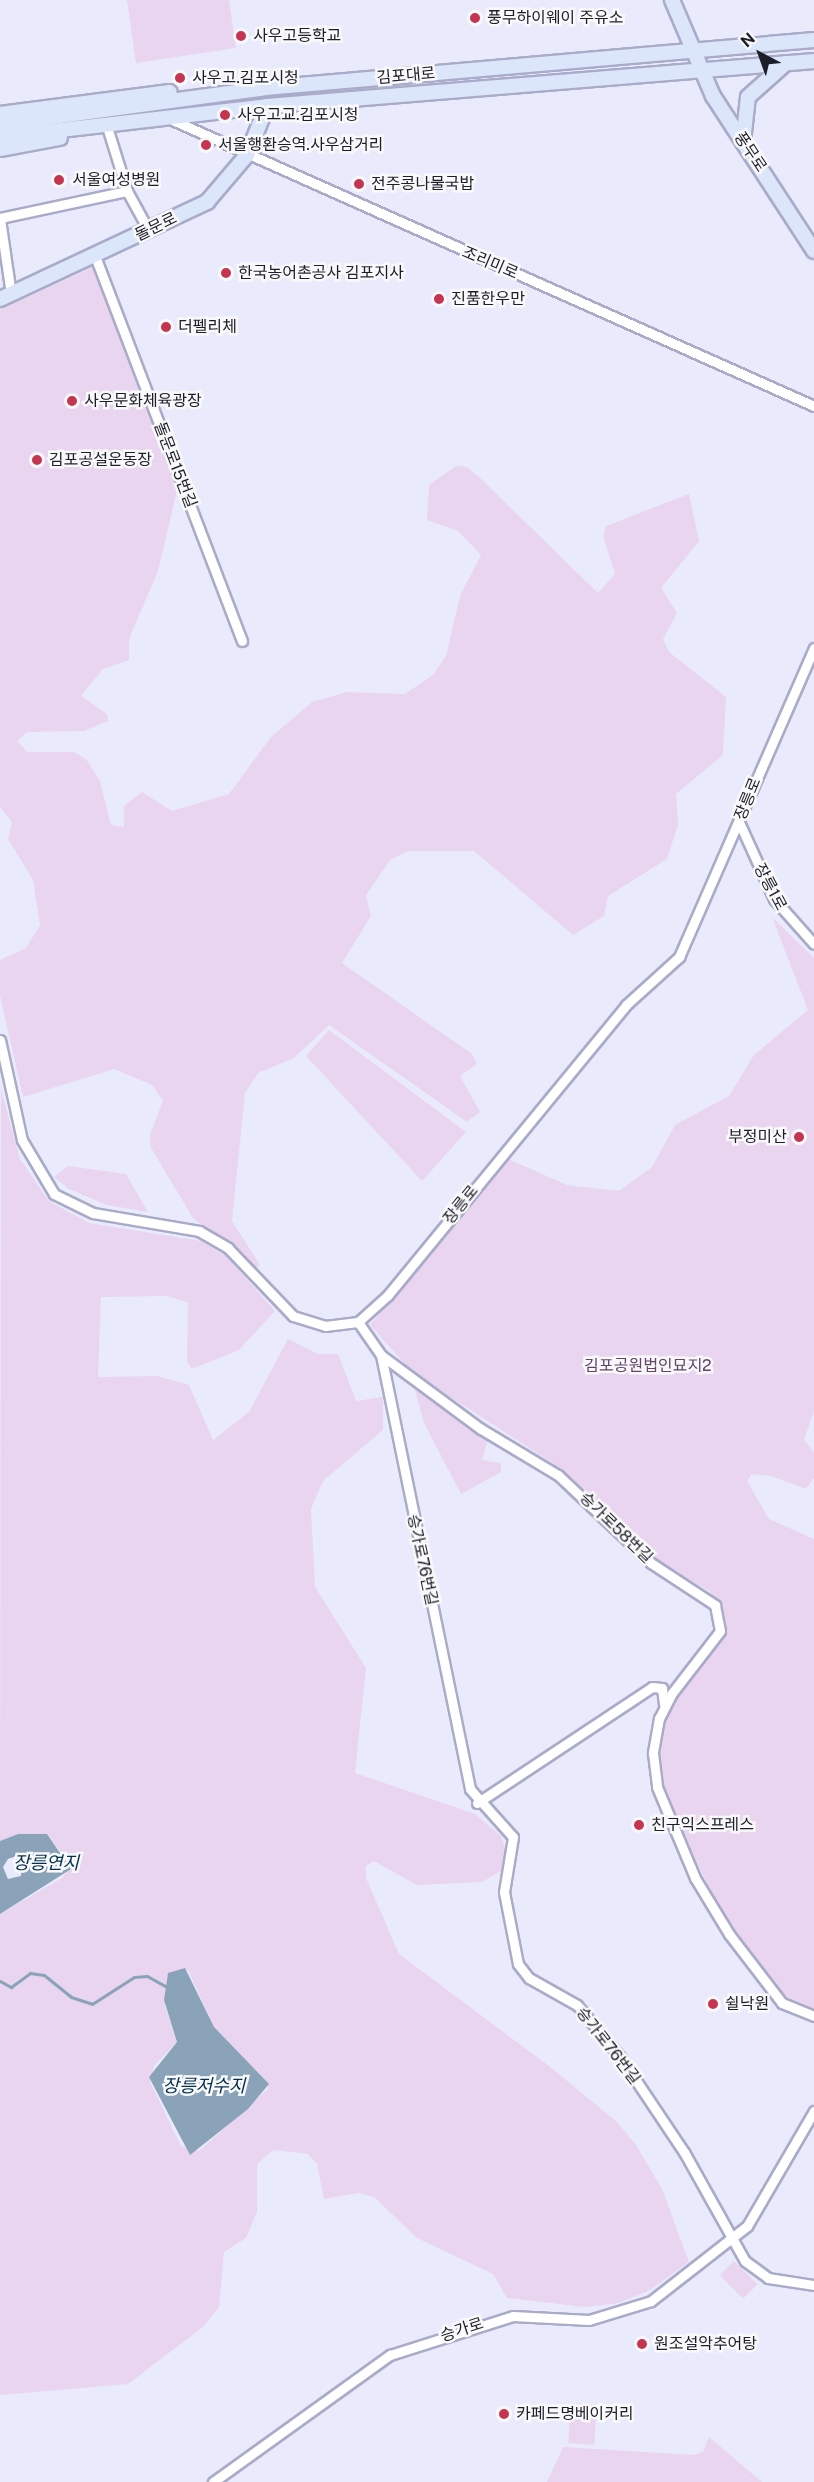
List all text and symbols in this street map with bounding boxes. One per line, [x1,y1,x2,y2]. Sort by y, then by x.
place label: 풍무하이웨이 주유소 [487,8,623,28]
marker: 풍무하이웨이 주유소 [468,11,482,25]
north arrow [730,24,790,84]
place label: 사우고등학교 [253,26,341,46]
marker: 사우고등학교 [234,29,248,43]
text: N [737,29,759,51]
street label: 김포대로 [376,64,436,88]
place label: 사우고.김포시청 [192,68,299,88]
marker: 사우고.김포시청 [173,71,187,85]
place label: 사우고교.김포시청 [237,105,358,125]
marker: 사우고교.김포시청 [218,108,232,122]
street label: 풍무로 [730,128,770,176]
place label: 서울행환승역.사우삼거리 [218,135,384,155]
marker: 서울행환승역.사우삼거리 [199,138,213,152]
place label: 서울여성병원 [72,170,160,190]
marker: 서울여성병원 [50,171,68,189]
place label: 전주콩나물국밥 [371,174,474,194]
marker: 전주콩나물국밥 [352,177,366,191]
street label: 돌문로 [132,209,180,245]
street label: 조리미로 [459,243,521,283]
place label: 한국농어촌공사 김포지사 [238,263,404,283]
marker: 한국농어촌공사 김포지사 [219,266,233,280]
place label: 진품한우만 [451,289,525,309]
marker: 진품한우만 [432,292,446,306]
place label: 더펠리체 [178,317,237,337]
marker: 더펠리체 [159,320,173,334]
place label: 사우문화체육광장 [84,391,202,411]
marker: 사우문화체육광장 [65,394,79,408]
street label: 돌문로15번길 [150,419,200,511]
place label: 김포공설운동장 [49,450,152,470]
marker: 김포공설운동장 [30,453,44,467]
street label: 장릉로 [731,775,765,823]
street label: 장릉1로 [750,860,790,914]
place label: 부정미산 [728,1127,787,1147]
marker: 부정미산 [792,1130,806,1144]
street label: 장릉로 [440,1182,482,1228]
park label: 김포공원법인묘지2 [584,1356,712,1376]
street label: 승가로58번길 [575,1488,657,1568]
street label: 승가로76번길 [403,1513,441,1607]
place label: 친구익스프레스 [651,1815,754,1835]
marker: 친구익스프레스 [632,1818,646,1832]
water label: 장릉연지 [13,1852,79,1874]
place label: 쉴낙원 [725,1994,769,2014]
marker: 쉴낙원 [706,1997,720,2011]
street label: 승가로76번길 [572,2004,644,2088]
water label: 장릉저수지 [163,2075,245,2097]
street label: 승가로 [438,2314,486,2346]
place label: 원조설악추어탕 [654,2334,757,2354]
marker: 원조설악추어탕 [635,2337,649,2351]
place label: 카페드명베이커리 [516,2404,634,2424]
marker: 카페드명베이커리 [497,2407,511,2421]

